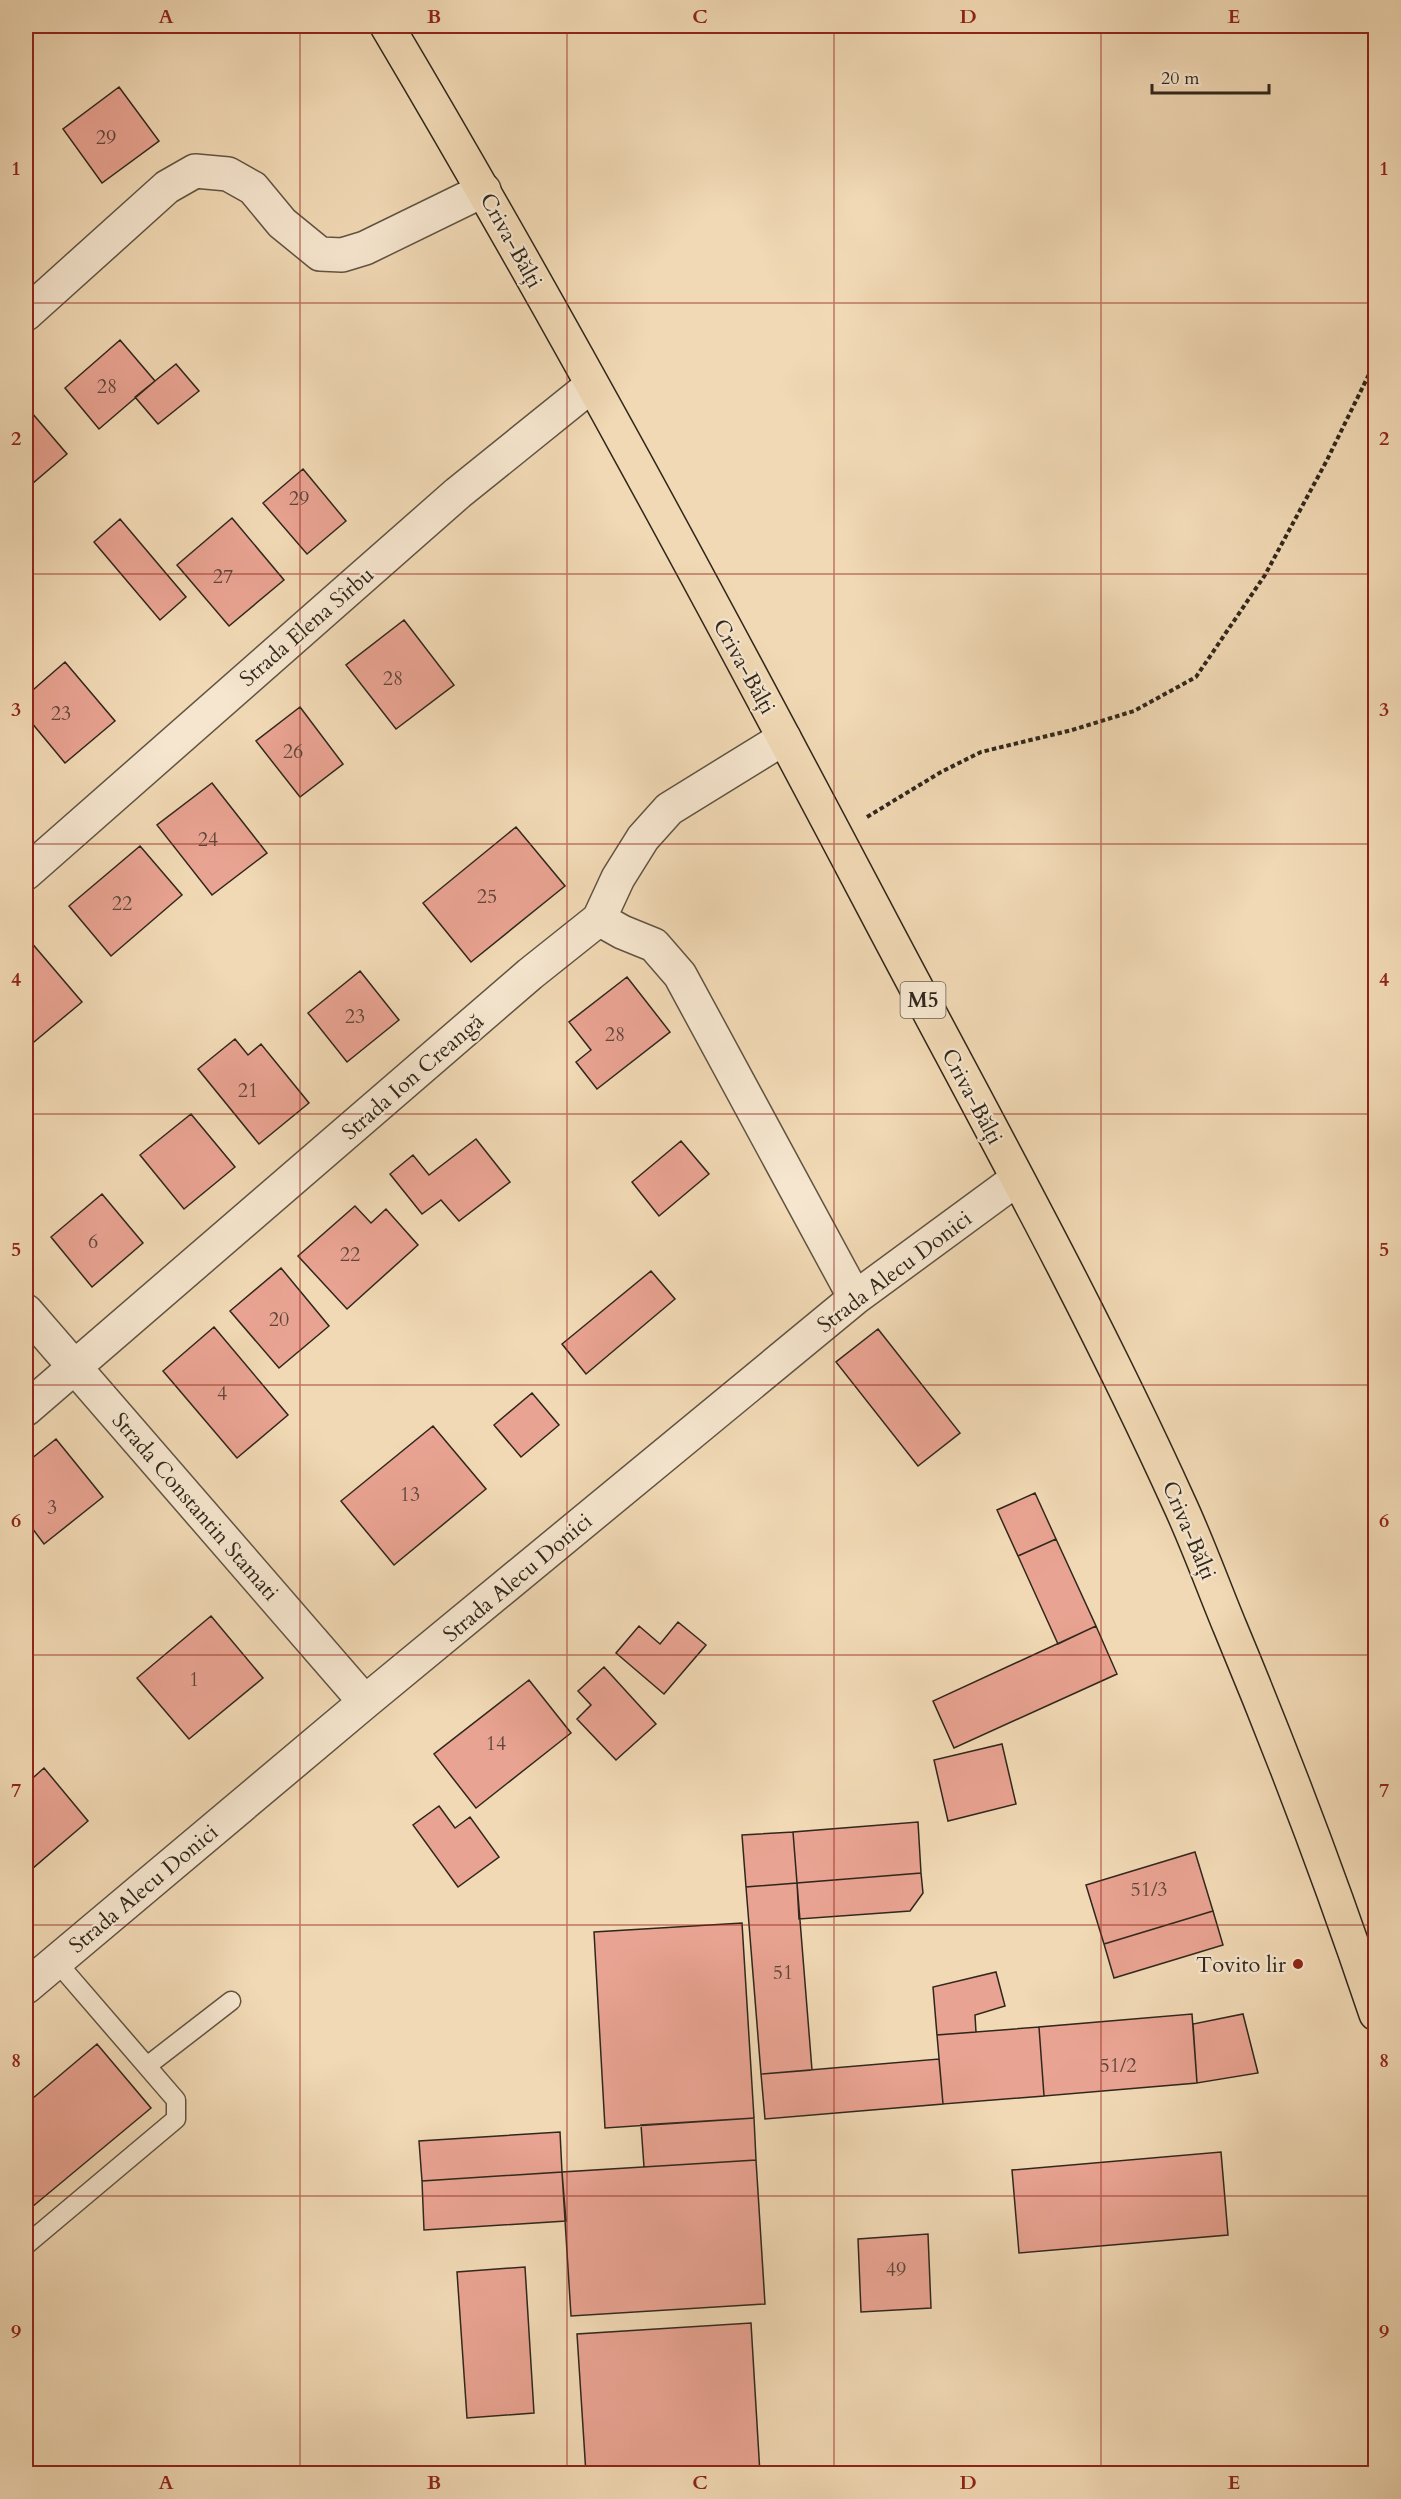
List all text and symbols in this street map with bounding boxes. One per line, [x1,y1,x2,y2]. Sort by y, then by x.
text: A [158,3,174,30]
text: B [427,3,441,30]
text: C [692,3,708,30]
text: D [959,3,977,30]
text: E [1228,3,1240,30]
scale bar [1152,57,1269,95]
text: 20 m [1161,66,1200,91]
house number: 29 [96,124,116,151]
text: 1 [11,155,21,182]
text: 1 [1379,155,1389,182]
street label: Criva-Bălți [473,187,550,293]
house number: 28 [97,373,117,400]
text: 2 [11,425,21,452]
text: 2 [1379,425,1389,452]
house number: 29 [289,485,309,512]
street label: Strada Elena Sîrbu [233,560,380,694]
house number: 27 [213,563,233,590]
street label: Criva-Bălți [706,613,783,719]
house number: 28 [383,665,403,692]
text: 3 [11,696,21,723]
text: 3 [1379,696,1389,723]
house number: 23 [51,700,71,727]
house number: 26 [283,738,303,765]
house number: 24 [198,826,218,853]
house number: 25 [477,883,497,910]
house number: 22 [112,890,132,917]
text: 4 [11,966,21,993]
text: 4 [1379,966,1389,993]
road number: M5 [900,982,946,1018]
house number: 23 [345,1003,365,1030]
street label: Strada Ion Creangă [335,1006,491,1147]
house number: 28 [605,1021,625,1048]
street label: Criva-Bălți [934,1043,1010,1150]
house number: 21 [238,1077,258,1104]
street label: Strada Alecu Donici [811,1204,978,1340]
house number: 6 [88,1228,98,1255]
text: 5 [11,1236,21,1263]
text: 5 [1379,1236,1389,1263]
house number: 22 [340,1241,360,1268]
house number: 20 [269,1306,289,1333]
house number: 4 [217,1380,227,1407]
street label: Strada Constantin Stamati [105,1406,285,1607]
street label: Criva-Bălți [1155,1476,1223,1584]
house number: 13 [400,1481,420,1508]
house number: 3 [47,1494,57,1521]
street label: Strada Alecu Donici [437,1506,599,1649]
text: 6 [11,1507,21,1534]
text: 6 [1379,1507,1389,1534]
house number: 1 [189,1666,199,1693]
house number: 14 [486,1730,506,1757]
text: 7 [11,1777,21,1804]
text: 7 [1379,1777,1389,1804]
street label: Strada Alecu Donici [63,1817,225,1960]
house number: 51/3 [1130,1876,1168,1903]
place label: Tovito lir [1196,1950,1287,1980]
marker: Tovito lir [1291,1957,1305,1971]
house number: 51 [773,1959,793,1986]
text: 8 [11,2047,21,2074]
text: 8 [1379,2047,1389,2074]
house number: 51/2 [1099,2052,1137,2079]
house number: 49 [886,2256,906,2283]
text: 9 [11,2318,21,2345]
text: 9 [1379,2318,1389,2345]
text: A [158,2469,174,2496]
text: B [427,2469,441,2496]
text: C [692,2469,708,2496]
text: D [959,2469,977,2496]
text: E [1228,2469,1240,2496]

